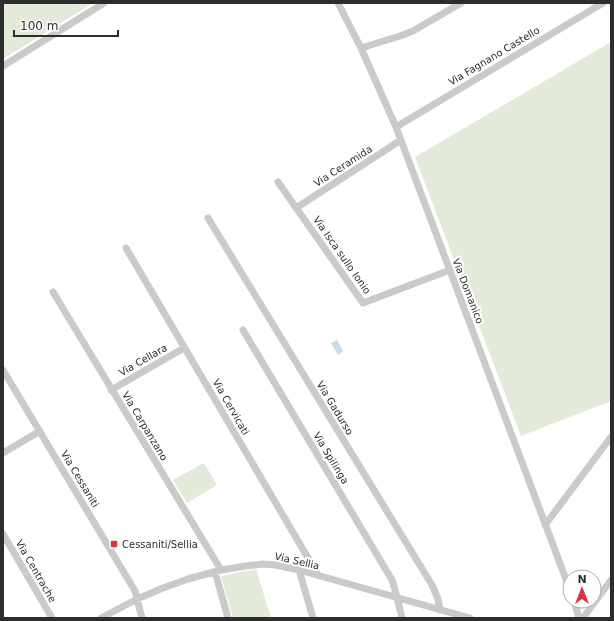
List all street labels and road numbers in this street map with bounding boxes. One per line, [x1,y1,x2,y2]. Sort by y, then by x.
street label: Via Fagnano Castello [447,24,541,88]
street label: Via Ceramida [312,143,374,189]
street label: Via Isca sullo Ionio [311,214,373,296]
street label: Via Domanico [450,257,486,325]
street label: Via Cellara [117,342,169,378]
street label: Via Cervicati [210,377,252,437]
street label: Via Gadurso [315,379,355,437]
street label: Via Carpanzano [120,389,170,463]
street label: Via Spilinga [311,430,351,486]
street label: Via Cessaniti [59,449,101,509]
street label: Via Centrache [14,538,58,604]
street label: Via Sellia [274,551,320,571]

